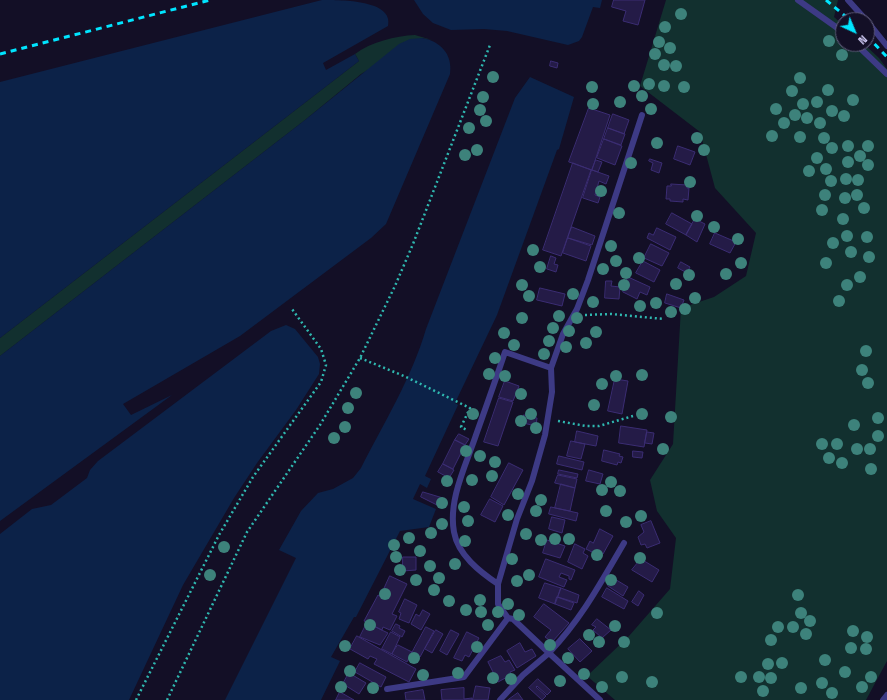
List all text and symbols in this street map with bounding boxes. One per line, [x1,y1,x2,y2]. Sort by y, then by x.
north arrow [835,12,875,52]
text: N [855,32,870,48]

